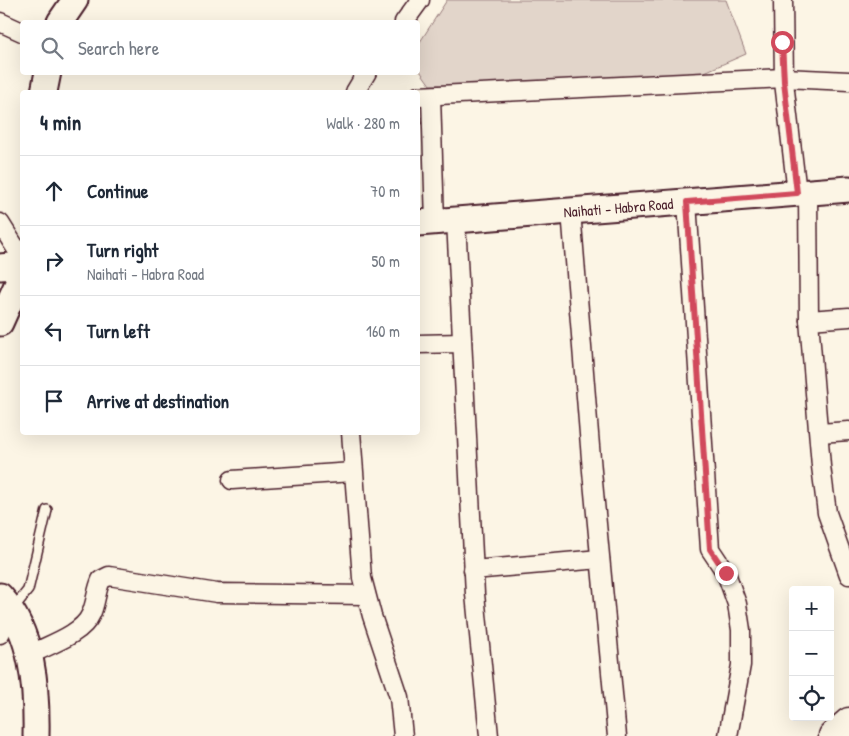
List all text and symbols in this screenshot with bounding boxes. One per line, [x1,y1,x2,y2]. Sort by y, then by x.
search box [20,20,420,75]
route start [771,31,794,54]
icon: search [38,34,66,62]
text: Search here [78,35,159,61]
text: 4 min [40,108,81,137]
text: Walk · 280 m [326,112,400,134]
icon: ahead [40,177,68,205]
text: Continue [87,178,148,204]
text: 70 m [370,180,400,202]
street label: Naihati - Habra Road [563,192,674,222]
text: Turn right [87,237,158,263]
icon: right [40,247,68,275]
text: 50 m [372,250,400,272]
text: Naihati - Habra Road [87,263,204,285]
icon: left [40,317,68,345]
text: Turn left [87,318,150,344]
text: 160 m [366,320,400,342]
icon: arrive [40,387,68,415]
text: Arrive at destination [87,388,229,414]
route end [715,562,738,585]
map controls [789,586,834,721]
button: + [789,586,834,631]
button: − [789,631,834,676]
button: locate [789,676,834,721]

